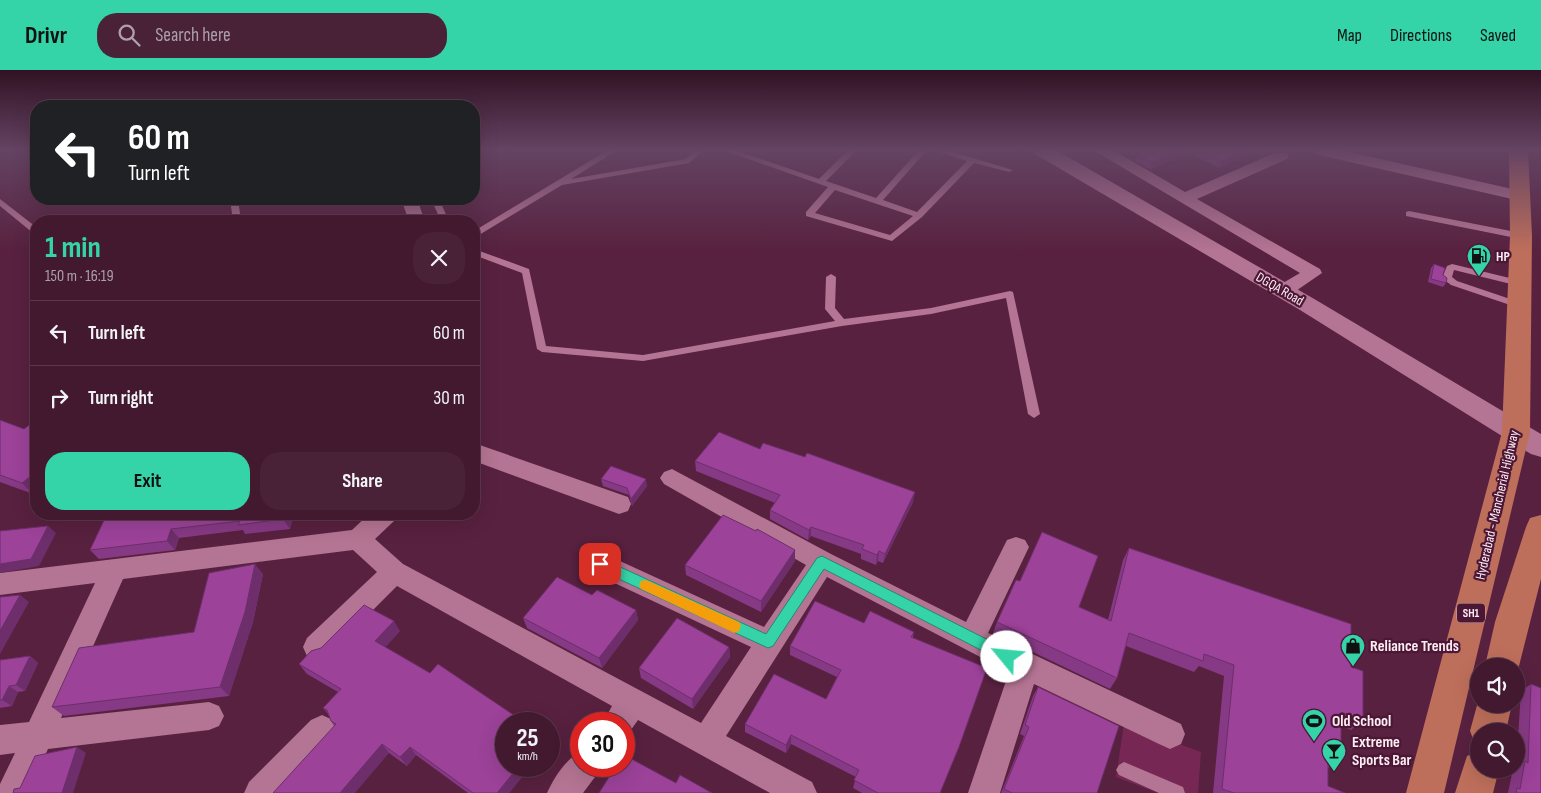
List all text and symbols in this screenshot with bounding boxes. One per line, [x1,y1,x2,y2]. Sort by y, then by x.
search box [97,13,447,58]
text: Drivr [25,21,67,50]
icon: search [115,21,143,49]
text: Search here [155,24,231,47]
text: Map [1337,25,1362,46]
text: Directions [1390,25,1452,46]
text: Saved [1480,25,1516,46]
text: 60 m [128,117,190,160]
icon: left [45,120,110,185]
text: Turn left [128,160,190,187]
text: 1 min [45,230,101,266]
button: close [413,232,465,284]
fuel station icon: HP [1466,243,1492,277]
place label: HP [1496,248,1510,265]
text: 150 m · 16:19 [45,267,114,286]
street label: DGQA Road [1253,269,1307,310]
icon: left [45,319,73,347]
text: Turn left [88,322,145,345]
text: 60 m [433,322,465,345]
icon: right [45,384,73,412]
text: Turn right [88,387,153,410]
text: 30 m [433,387,465,410]
street label: Hyderabad - Mancherial Highway [1471,428,1523,582]
button: Exit [45,452,250,510]
button: Share [260,452,465,510]
pin [579,543,621,585]
icon: arrive [586,550,614,578]
road number: SH1 [1457,604,1485,622]
position arrow [980,630,1032,682]
shop icon: Reliance Trends [1340,633,1366,667]
place label: Reliance Trends [1370,637,1459,656]
map controls [1470,658,1525,778]
button: sound [1470,658,1525,713]
sports icon: Old School [1301,708,1327,742]
speed limit sign: 30 [570,712,635,777]
place label: Old School [1332,712,1391,731]
text: 25 [517,723,538,754]
button: search [1470,723,1525,778]
place label: Extreme Sports Bar [1352,733,1412,770]
bar icon: Extreme Sports Bar [1321,738,1347,772]
text: km/h [517,749,538,764]

